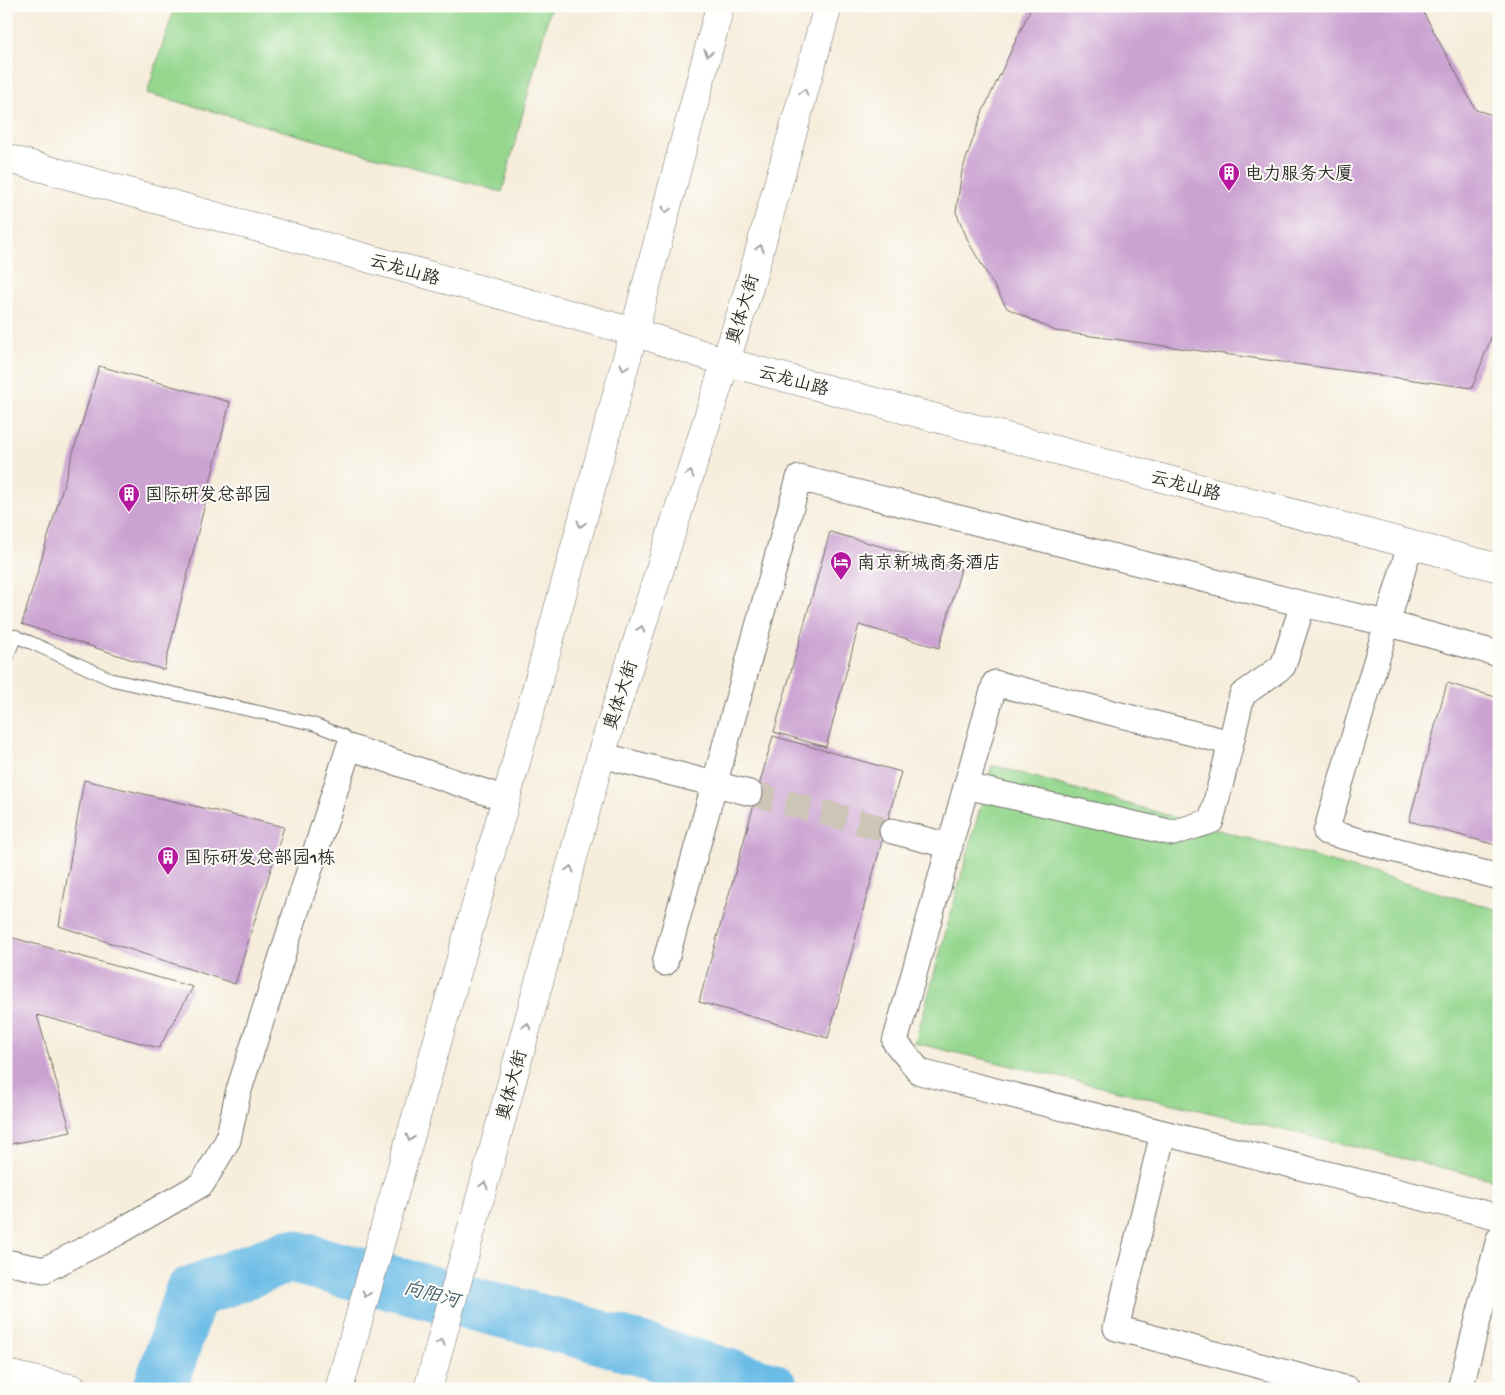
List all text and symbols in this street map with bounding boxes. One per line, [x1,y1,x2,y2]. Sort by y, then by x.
one-way arrow [703,49,714,58]
one-way arrow [798,88,809,96]
building icon: 电力服务大厦 [1217,161,1241,192]
place label: 电力服务大厦 [1245,164,1353,186]
one-way arrow [661,206,672,215]
one-way arrow [754,244,765,253]
street label: 云龙山路 [367,250,442,291]
street label: 奥体大街 [723,272,765,347]
street label: 云龙山路 [756,362,831,402]
one-way arrow [619,363,630,372]
street label: 云龙山路 [1148,467,1223,507]
one-way arrow [684,471,694,479]
building icon: 国际研发总部园 [117,482,141,513]
place label: 国际研发总部园 [145,485,271,507]
one-way arrow [576,520,587,529]
hotel icon: 南京新城商务酒店 [829,550,853,581]
place label: 南京新城商务酒店 [857,553,1001,575]
one-way arrow [635,626,645,634]
street label: 奥体大街 [600,658,643,733]
building icon: 国际研发总部园1栋 [156,845,180,876]
place label: 国际研发总部园1栋 [184,848,335,870]
one-way arrow [564,865,575,873]
one-way arrow [521,1021,532,1030]
street label: 奥体大街 [493,1048,533,1123]
one-way arrow [405,1133,416,1142]
one-way arrow [478,1181,488,1189]
water label: 向阳河 [401,1277,465,1316]
one-way arrow [361,1289,371,1298]
one-way arrow [436,1338,446,1346]

